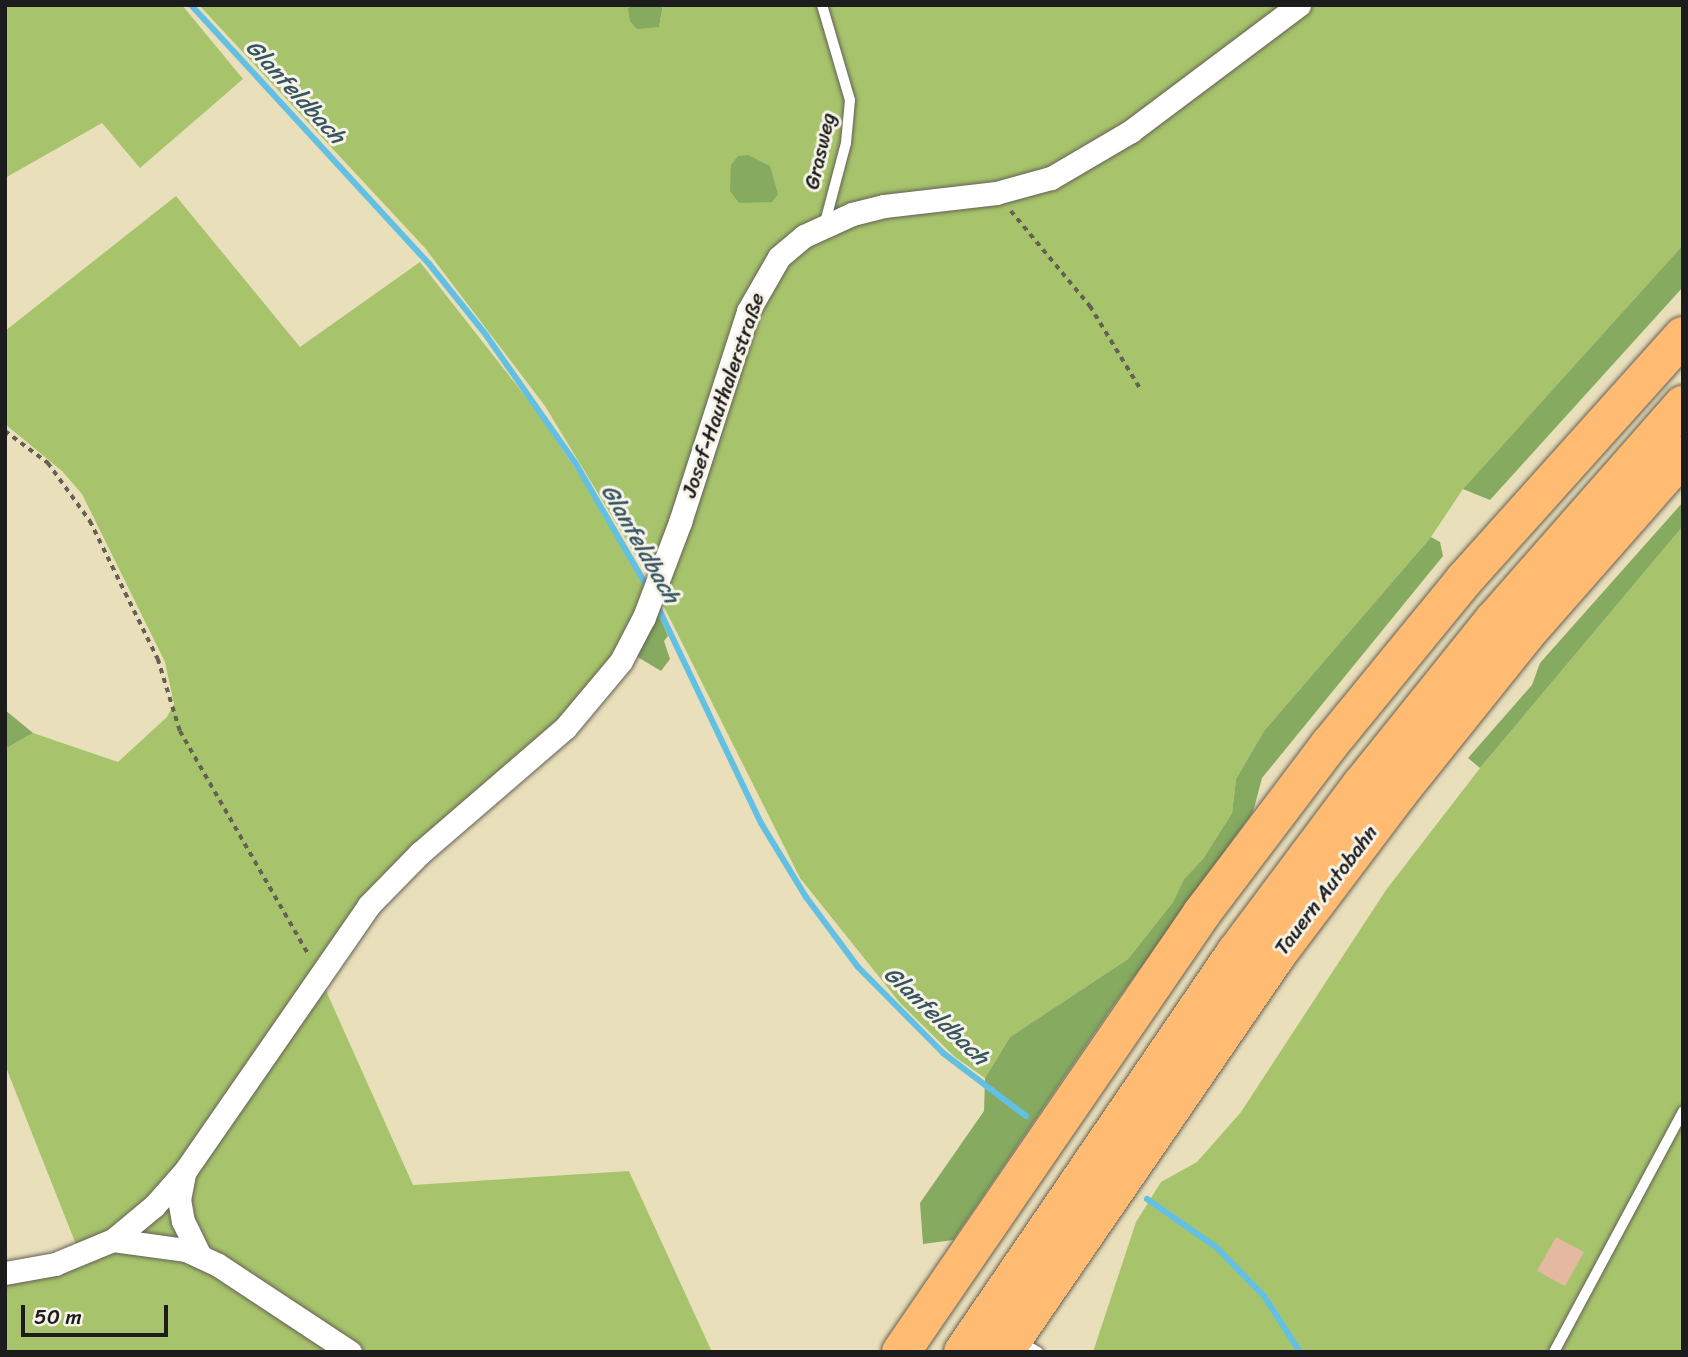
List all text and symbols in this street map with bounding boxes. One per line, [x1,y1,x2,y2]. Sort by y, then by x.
water label: Glanfeldbach [240,34,350,150]
street label: Grasweg [799,110,841,192]
street label: Josef-Hauthalerstraße [676,289,770,501]
water label: Glanfeldbach [595,480,685,608]
street label: Tauern Autobahn [1269,820,1383,960]
water label: Glanfeldbach [878,961,994,1071]
scale bar [24,1290,172,1334]
text: 50 m [34,1298,82,1336]

